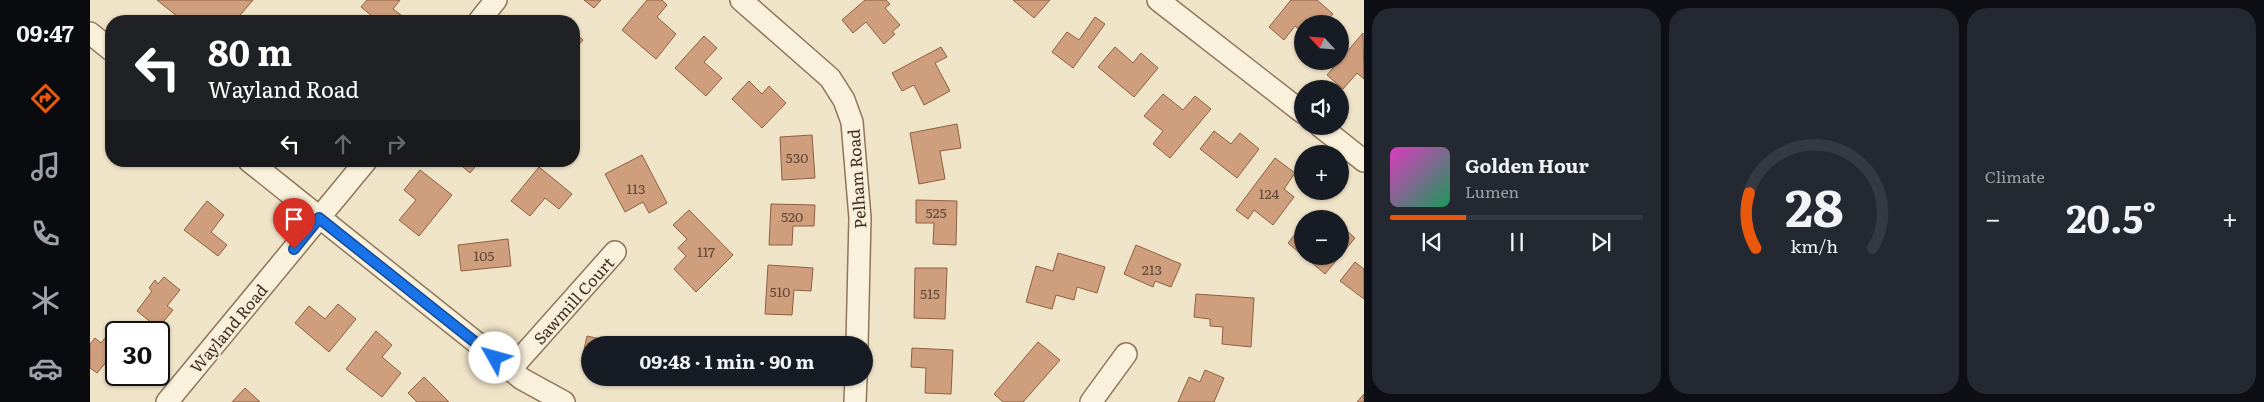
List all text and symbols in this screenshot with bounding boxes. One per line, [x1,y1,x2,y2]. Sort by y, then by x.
north arrow [1294,15,1349,70]
map controls [1294,15,1349,265]
text: 09:47 [16,16,74,49]
text: 80 m [208,25,292,77]
icon: left [125,35,190,100]
text: Wayland Road [208,72,359,105]
button: sound [1294,80,1349,135]
icon: directions [28,81,63,116]
street label: Pelham Road [841,128,871,230]
icon: left [276,130,304,158]
icon: ahead [329,130,357,158]
icon: right [382,130,410,158]
button: + [1294,145,1349,200]
house number: 530 [786,147,808,167]
icon: music [28,149,63,184]
text: Golden Hour [1465,151,1589,179]
text: Climate [1985,164,2045,188]
text: 28 [1785,166,1843,243]
house number: 113 [627,178,645,198]
text: Lumen [1465,179,1519,203]
house number: 124 [1259,183,1280,203]
text: 20.5° [2066,188,2157,245]
text: − [1985,196,2001,238]
text: + [2222,196,2238,238]
pin [273,198,315,249]
house number: 525 [925,202,947,222]
icon: arrive [280,205,308,233]
house number: 520 [781,206,803,226]
button: − [1294,210,1349,265]
icon: phone [28,216,63,251]
icon: previous [1418,228,1446,256]
icon: pause [1503,228,1531,256]
icon: next [1587,228,1615,256]
text: km/h [1790,232,1838,259]
house number: 117 [697,241,715,261]
house number: 105 [474,245,494,265]
street label: Sawmill Court [527,250,619,349]
house number: 213 [1142,259,1162,279]
street label: Wayland Road [184,278,273,378]
house number: 510 [770,281,790,301]
icon: climate [28,283,63,318]
house number: 515 [920,283,940,303]
speed limit sign: 30 [105,321,170,386]
position arrow [468,331,520,383]
text: 09:48 · 1 min · 90 m [639,347,815,375]
icon: car [28,351,63,386]

